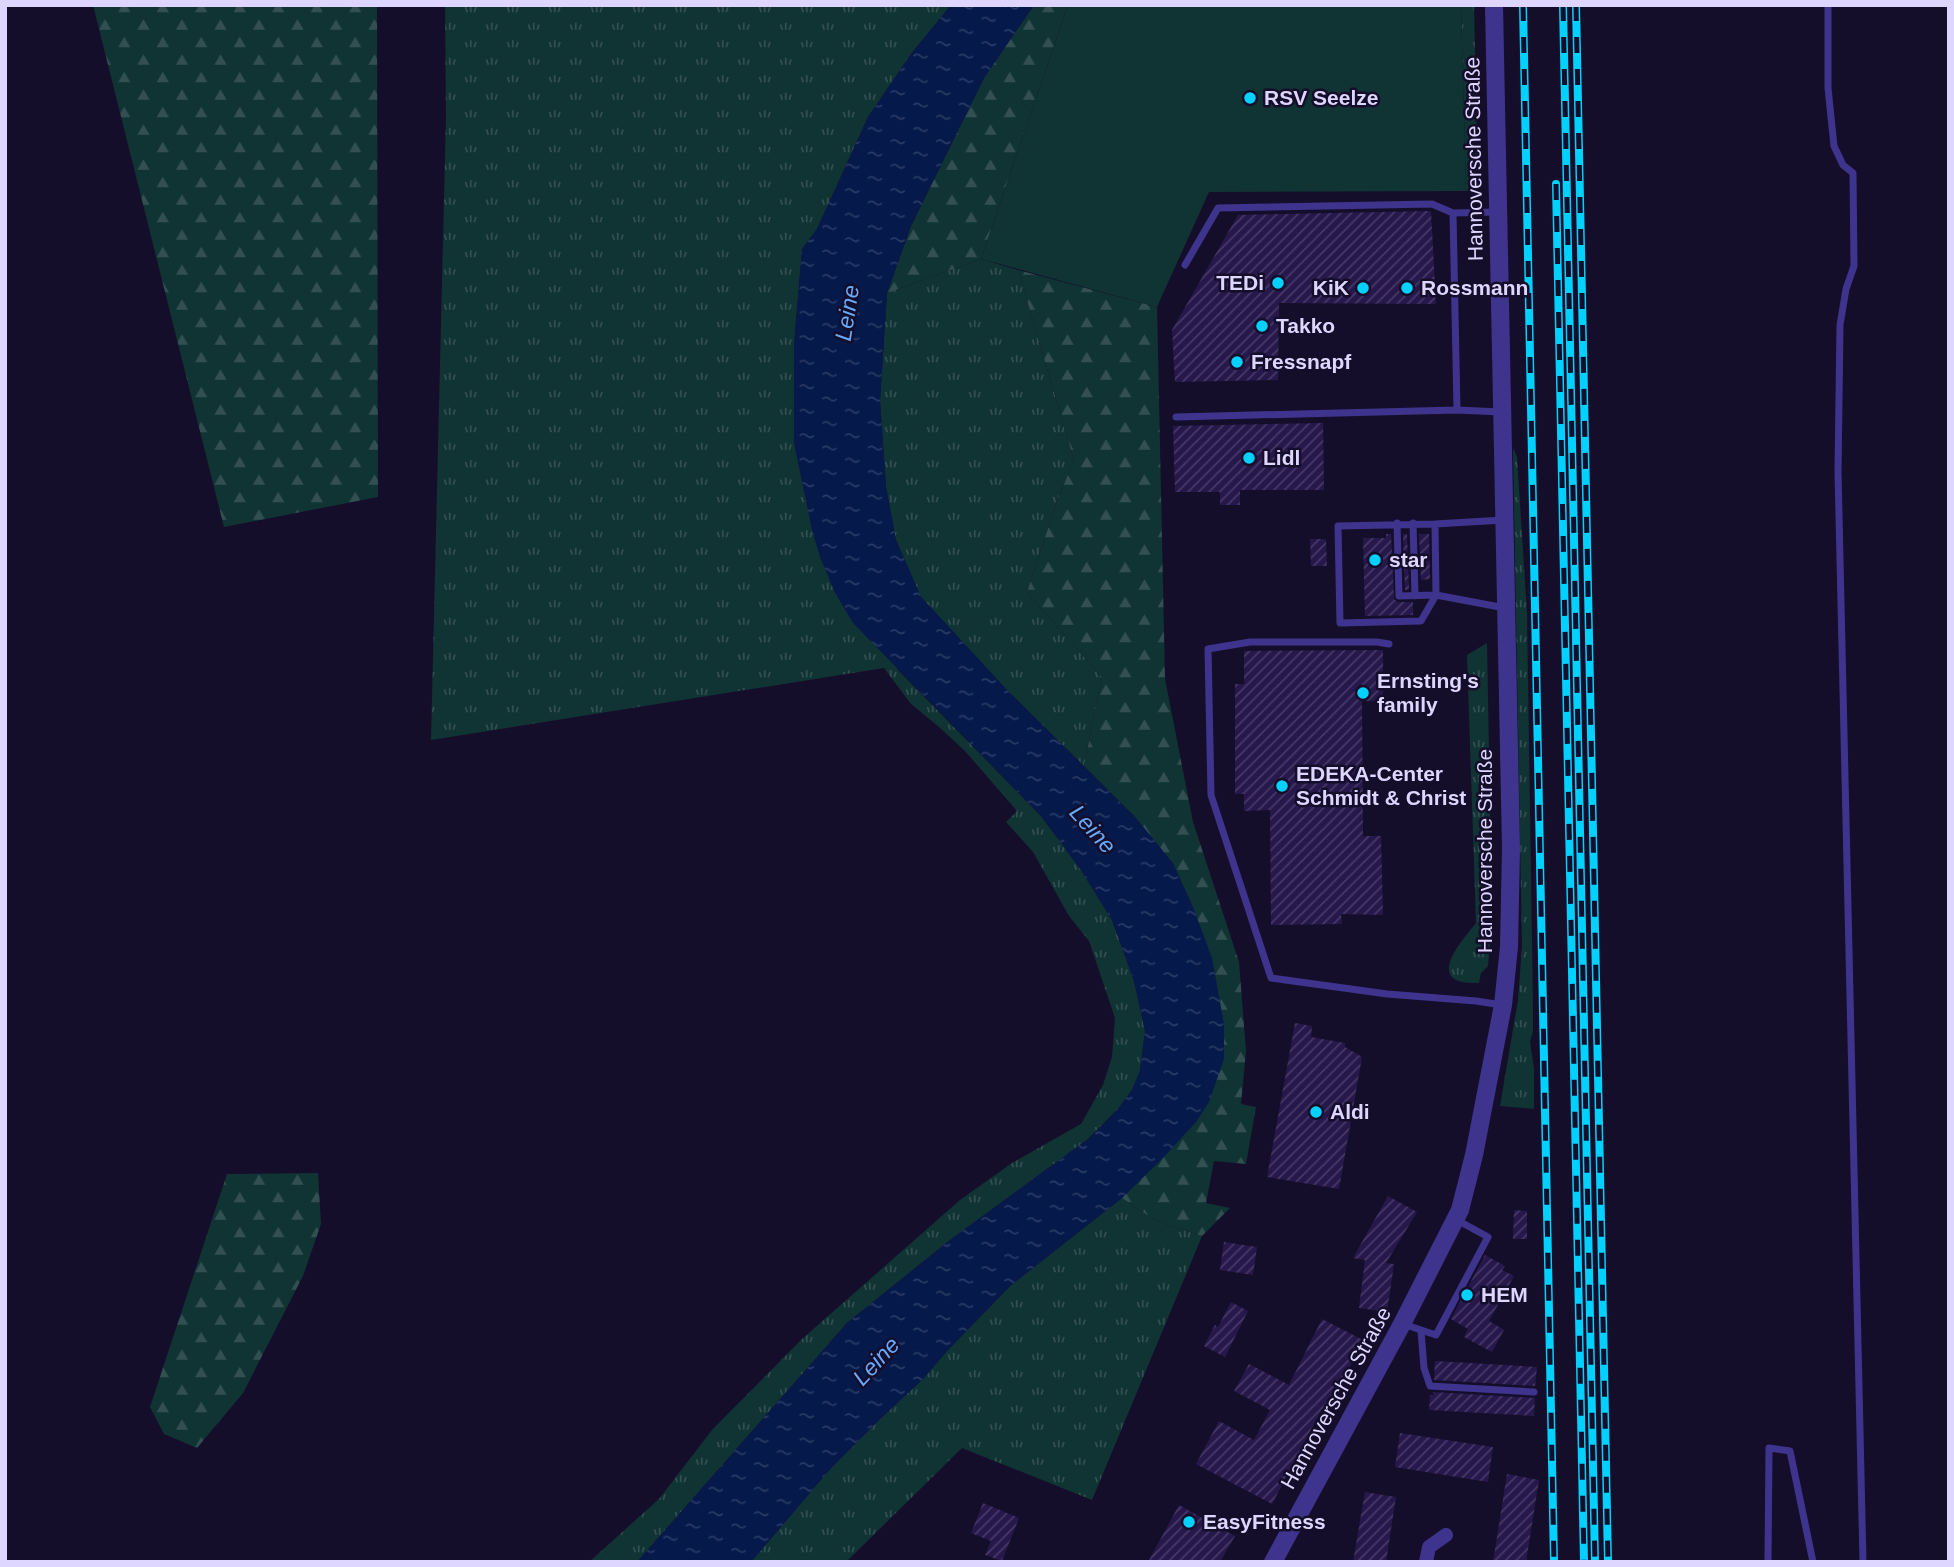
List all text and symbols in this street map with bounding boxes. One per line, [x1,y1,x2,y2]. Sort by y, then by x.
street label: Hannoversche Straße [1460,57,1487,261]
place label: RSV Seelze [1264,86,1378,109]
marker: RSV Seelze [1242,90,1258,106]
place label: TEDi [1216,271,1264,294]
marker: TEDi [1270,275,1286,291]
place label: KiK [1313,276,1349,299]
place label: Rossmann [1421,276,1528,299]
marker: KiK [1355,280,1371,296]
marker: Rossmann [1399,280,1415,296]
water label: Leine [830,283,864,343]
place label: Takko [1276,314,1335,337]
marker: Takko [1254,318,1270,334]
place label: Fressnapf [1251,350,1352,373]
marker: Fressnapf [1229,354,1245,370]
place label: Lidl [1263,446,1300,469]
marker: Lidl [1241,450,1257,466]
place label: star [1389,548,1428,571]
marker: star [1367,552,1383,568]
place label: Ernsting's family [1377,669,1479,716]
marker: Ernsting's family [1355,685,1371,701]
street label: Hannoversche Straße [1473,749,1496,953]
place label: EDEKA-Center Schmidt & Christ [1296,762,1466,809]
marker: EDEKA-Center Schmidt & Christ [1274,778,1290,794]
water label: Leine [1065,799,1121,859]
place label: Aldi [1330,1100,1370,1123]
marker: Aldi [1308,1104,1324,1120]
place label: HEM [1481,1283,1528,1306]
marker: HEM [1459,1287,1475,1303]
street label: Hannoversche Straße [1276,1303,1395,1493]
water label: Leine [847,1332,905,1390]
place label: EasyFitness [1203,1510,1326,1533]
marker: EasyFitness [1181,1514,1197,1530]

